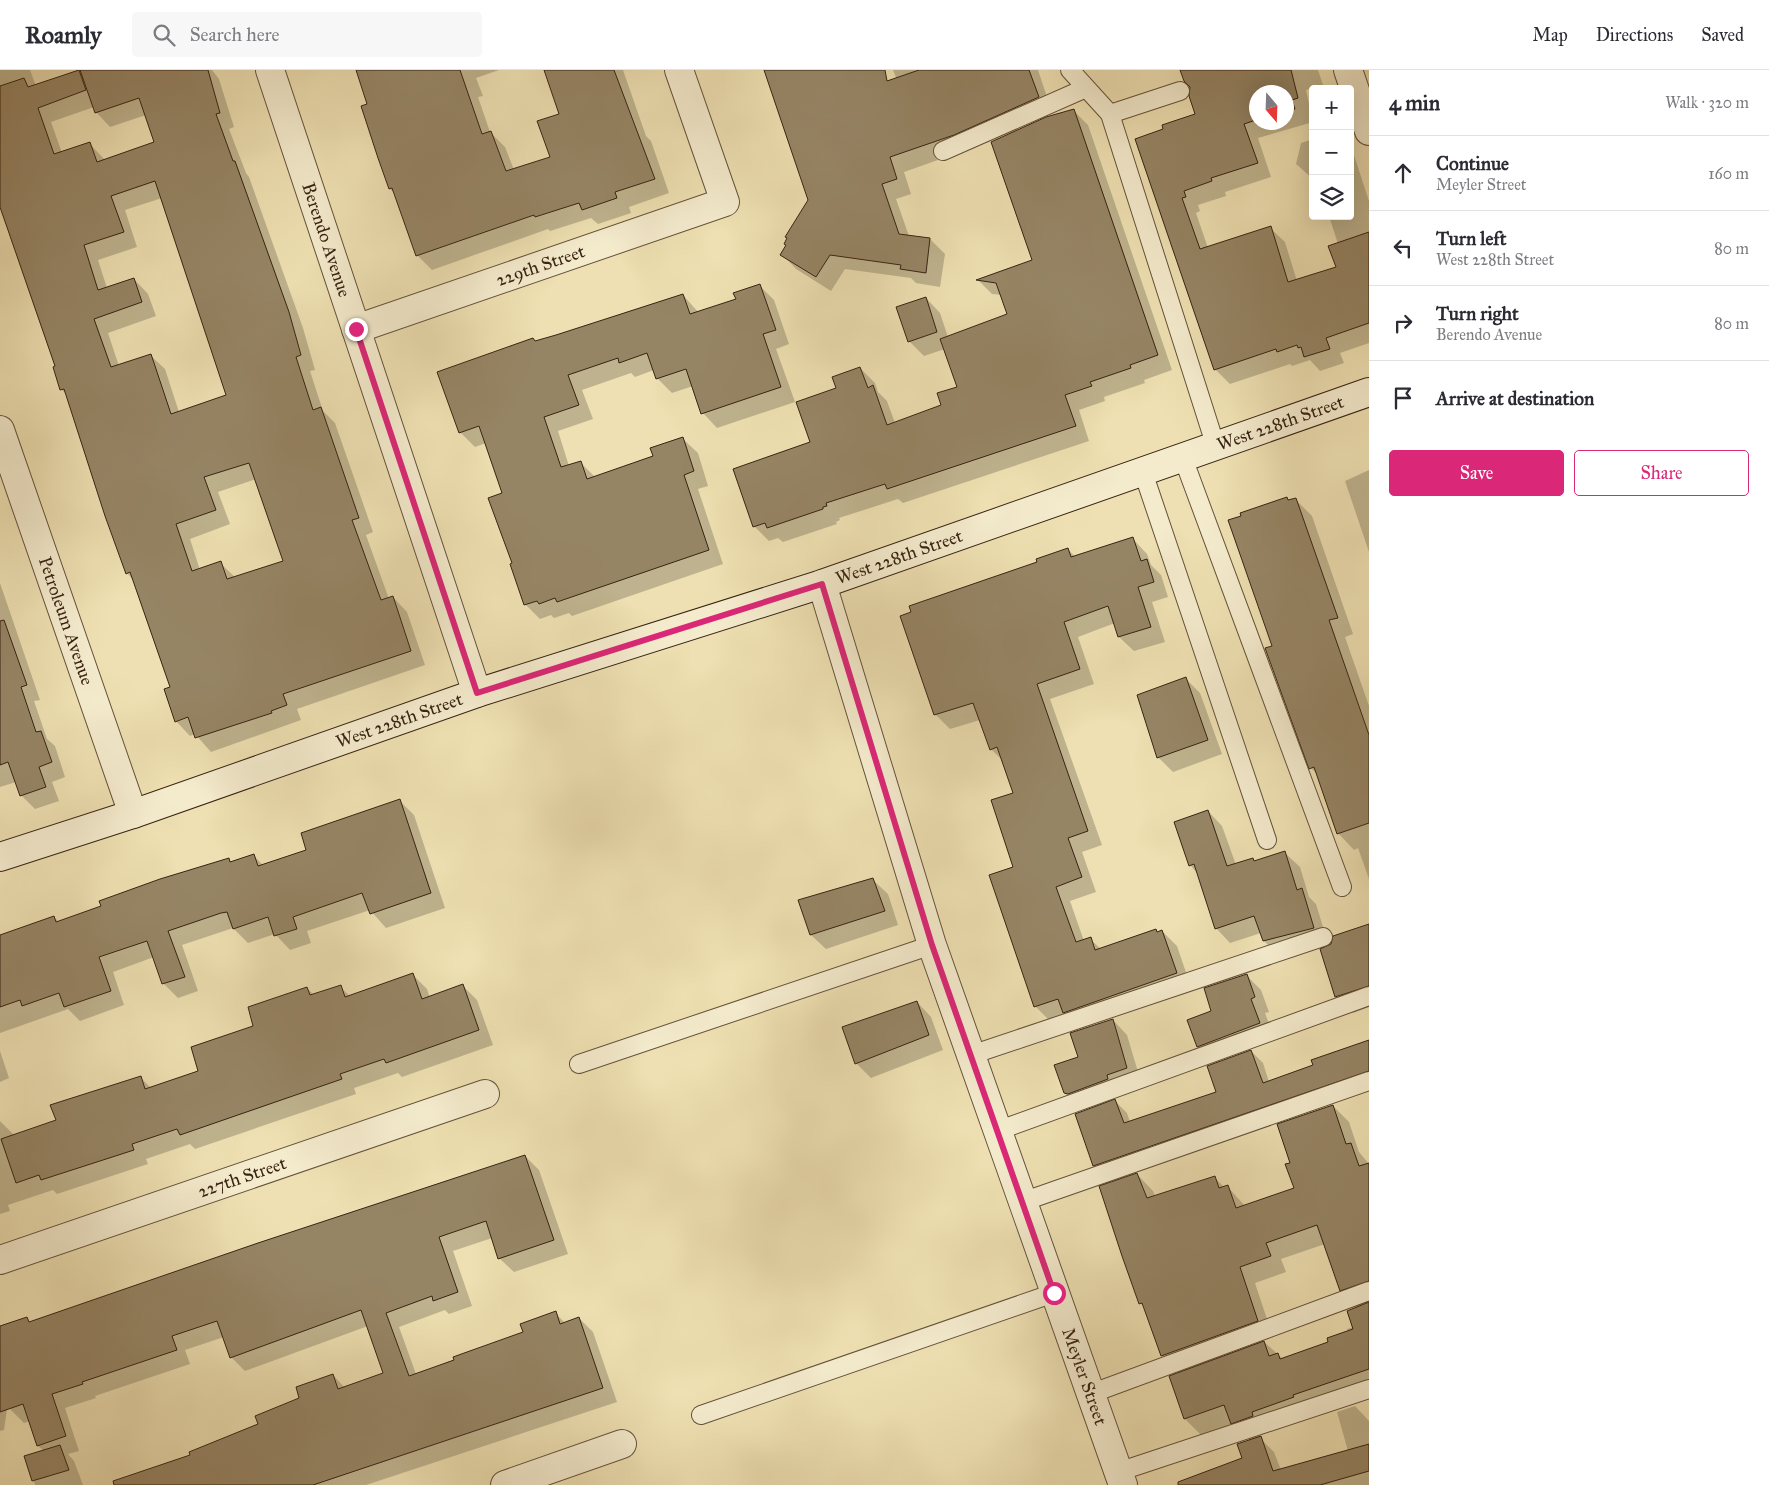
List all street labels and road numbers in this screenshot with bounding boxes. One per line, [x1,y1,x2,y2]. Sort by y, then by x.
street label: Berendo Avenue [297,180,356,300]
street label: 229th Street [493,240,588,291]
street label: West 228th Street [1214,391,1347,456]
street label: West 228th Street [833,524,966,589]
street label: Petroleum Avenue [34,554,99,688]
street label: West 228th Street [333,688,466,753]
street label: 227th Street [195,1152,290,1202]
street label: Meyler Street [1057,1325,1112,1429]

